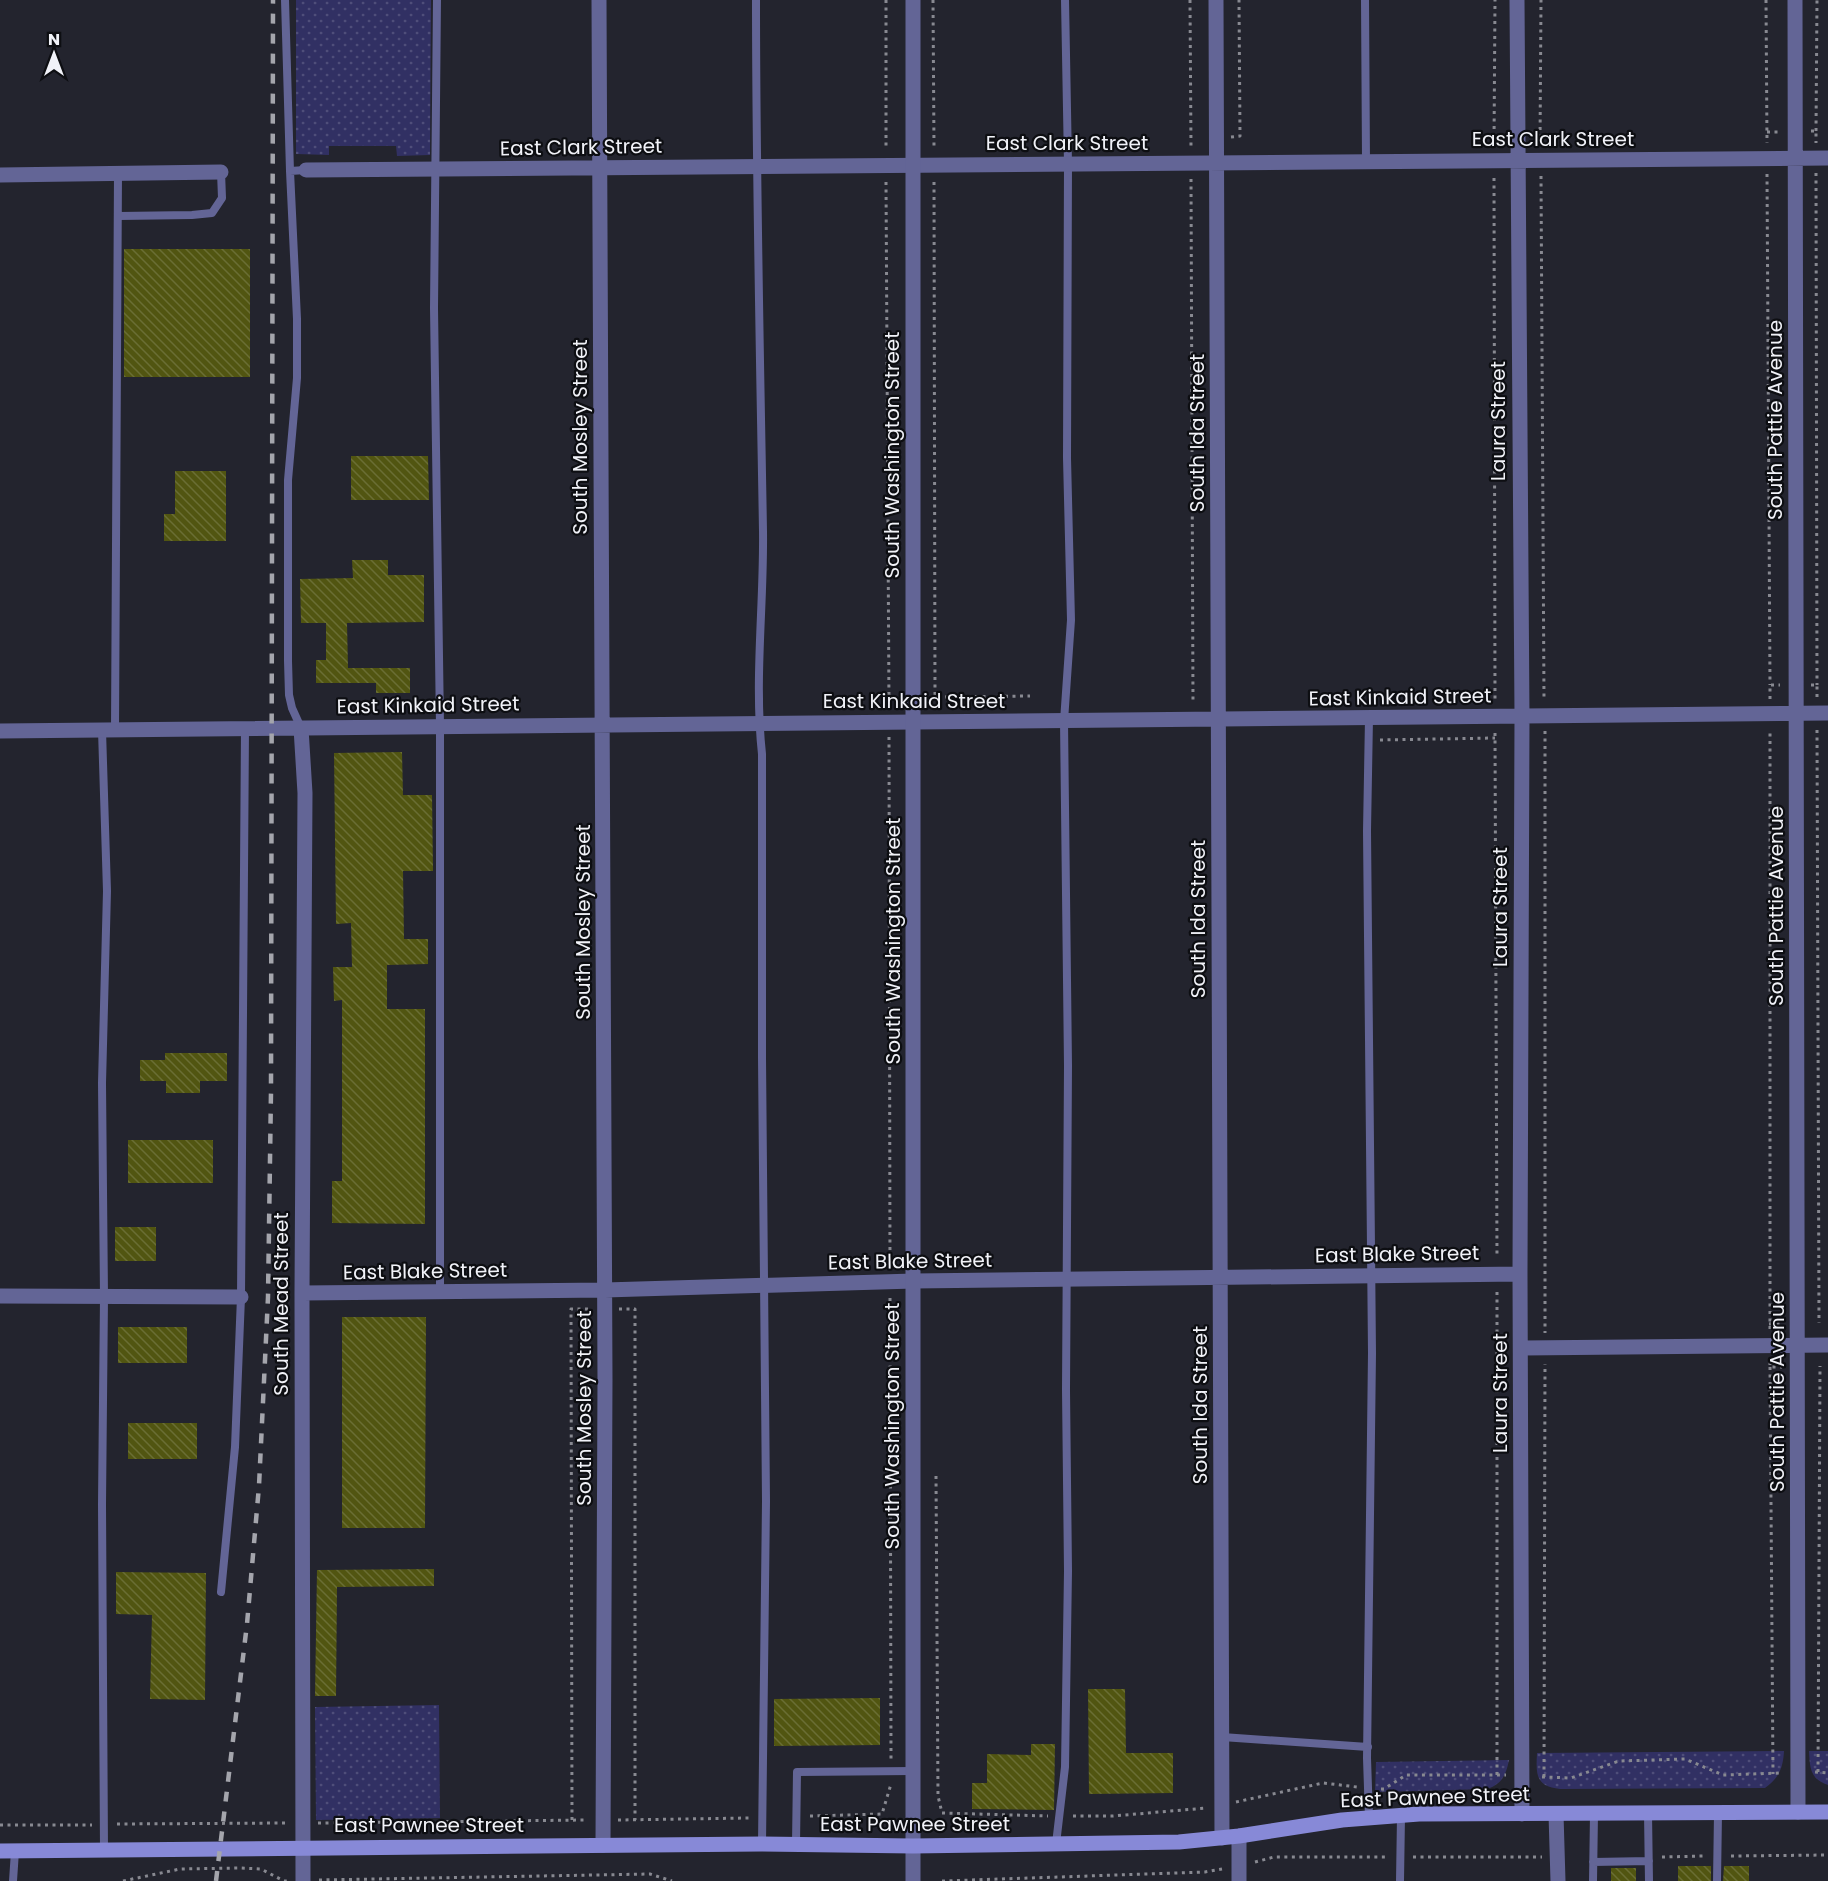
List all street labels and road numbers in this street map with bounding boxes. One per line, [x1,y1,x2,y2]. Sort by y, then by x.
street label: East Clark Street [1472,125,1634,153]
street label: East Clark Street [986,129,1148,157]
street label: East Clark Street [500,132,662,162]
street label: South Pattie Avenue [1761,320,1789,520]
street label: South Washington Street [878,331,906,579]
street label: South Mosley Street [566,339,594,535]
street label: South Ida Street [1183,354,1211,512]
street label: Laura Street [1484,361,1512,481]
street label: East Kinkaid Street [1308,681,1492,713]
street label: East Kinkaid Street [823,687,1005,715]
street label: East Kinkaid Street [336,689,520,721]
street label: South Pattie Avenue [1762,806,1790,1006]
street label: South Washington Street [879,817,907,1065]
street label: South Mosley Street [569,824,597,1020]
street label: South Ida Street [1184,840,1212,998]
street label: Laura Street [1486,847,1514,967]
street label: South Mead Street [267,1212,295,1396]
street label: East Blake Street [1315,1239,1479,1269]
street label: East Blake Street [828,1246,992,1276]
street label: East Blake Street [343,1256,507,1286]
street label: South Pattie Avenue [1763,1292,1791,1492]
street label: South Washington Street [878,1302,906,1550]
street label: South Mosley Street [570,1310,598,1506]
street label: South Ida Street [1186,1326,1214,1484]
street label: Laura Street [1486,1333,1514,1453]
street label: East Pawnee Street [1340,1780,1530,1814]
street label: East Pawnee Street [820,1810,1010,1838]
street label: East Pawnee Street [334,1811,524,1839]

